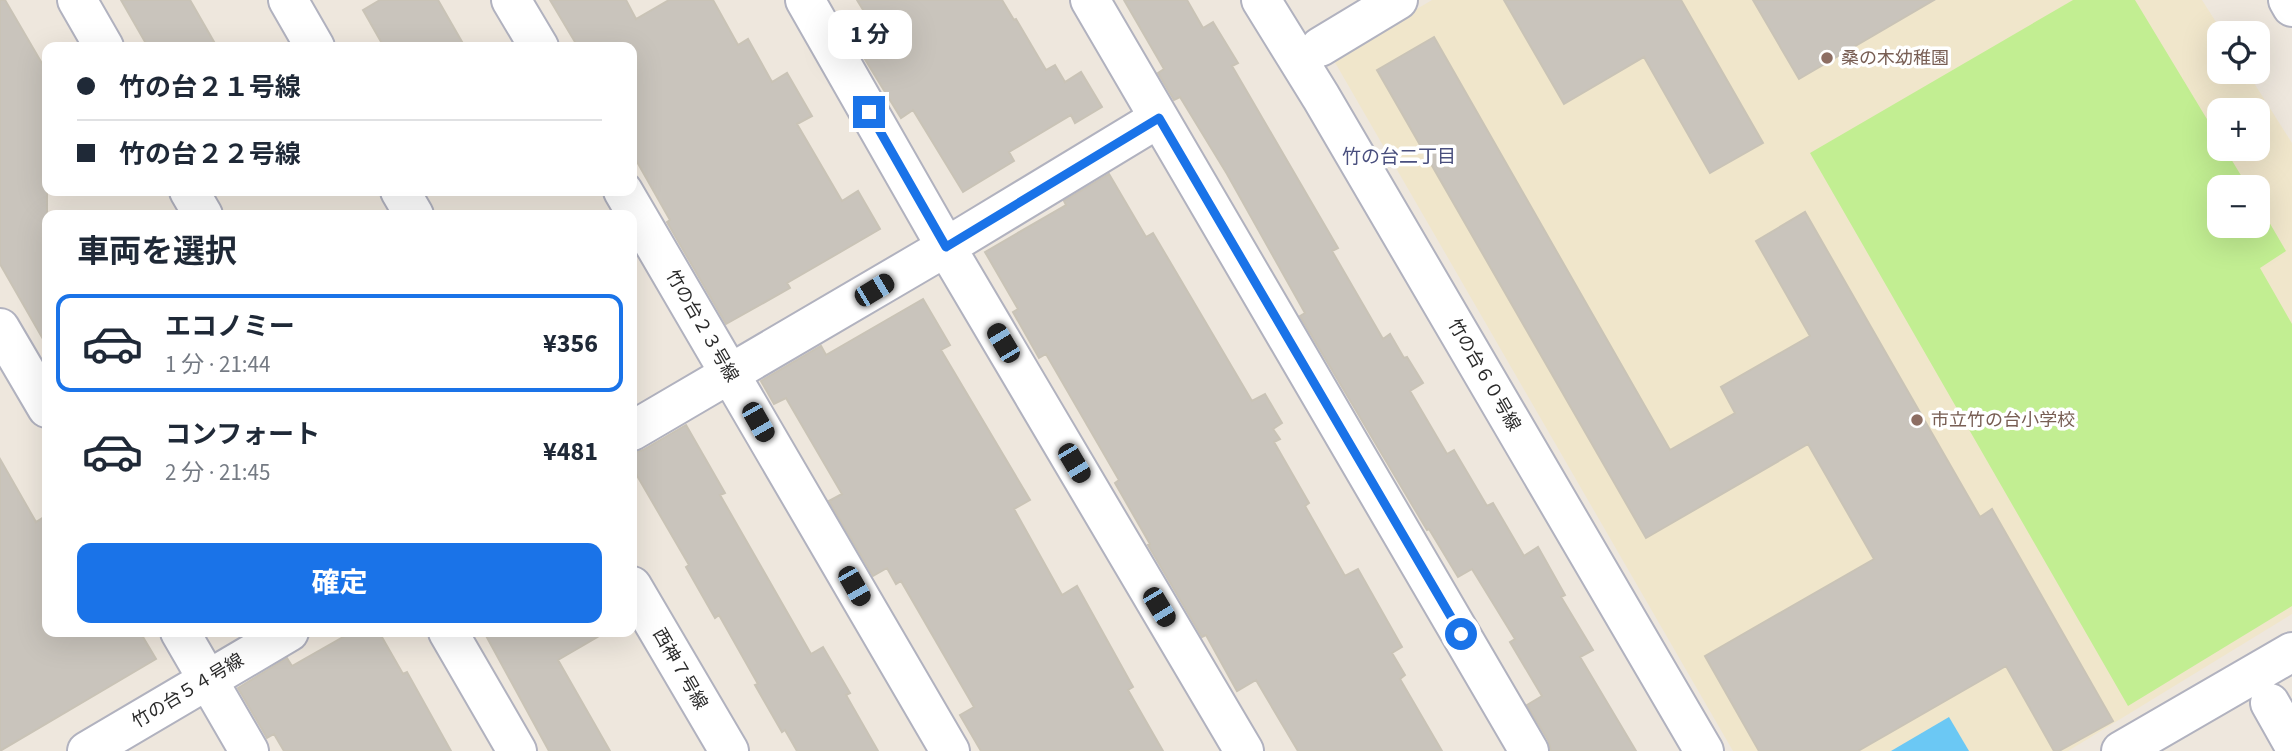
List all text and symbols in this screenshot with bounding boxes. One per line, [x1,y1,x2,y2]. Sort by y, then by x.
callout: 1 分 [827,10,911,60]
text: 1 分 [850,18,890,51]
map controls [2207,21,2270,238]
button: locate [2207,21,2270,84]
place label: 桑の木幼稚園 [1841,46,1949,71]
marker: 桑の木幼稚園 [1819,50,1835,66]
text: 竹の台２１号線 [119,69,301,106]
route end [853,96,885,128]
button: + [2207,98,2270,161]
text: 竹の台２２号線 [119,136,301,173]
district label: 竹の台二丁目 [1342,144,1456,171]
button: − [2207,175,2270,238]
text: 車両を選択 [77,229,237,275]
street label: 竹の台２３号線 [660,265,744,387]
car [851,270,898,310]
text: エコノミー [165,308,295,345]
icon: car [81,312,144,375]
street label: 竹の台６０号線 [1442,314,1526,436]
car [984,320,1023,366]
text: ¥356 [543,325,598,362]
text: 1 分 · 21:44 [165,348,270,381]
car [739,399,778,445]
place label: 市立竹の台小学校 [1931,408,2075,433]
marker: 市立竹の台小学校 [1909,412,1925,428]
text: コンフォート [165,416,320,453]
icon: car [81,420,144,483]
text: ¥481 [543,433,598,470]
car [1055,440,1094,486]
text: 2 分 · 21:45 [165,456,270,489]
button: 確定 [77,543,602,623]
car [835,563,874,609]
car [1140,584,1179,630]
route start [1445,618,1477,650]
street label: 西神７号線 [647,624,713,714]
street label: 竹の台５４号線 [128,648,248,734]

